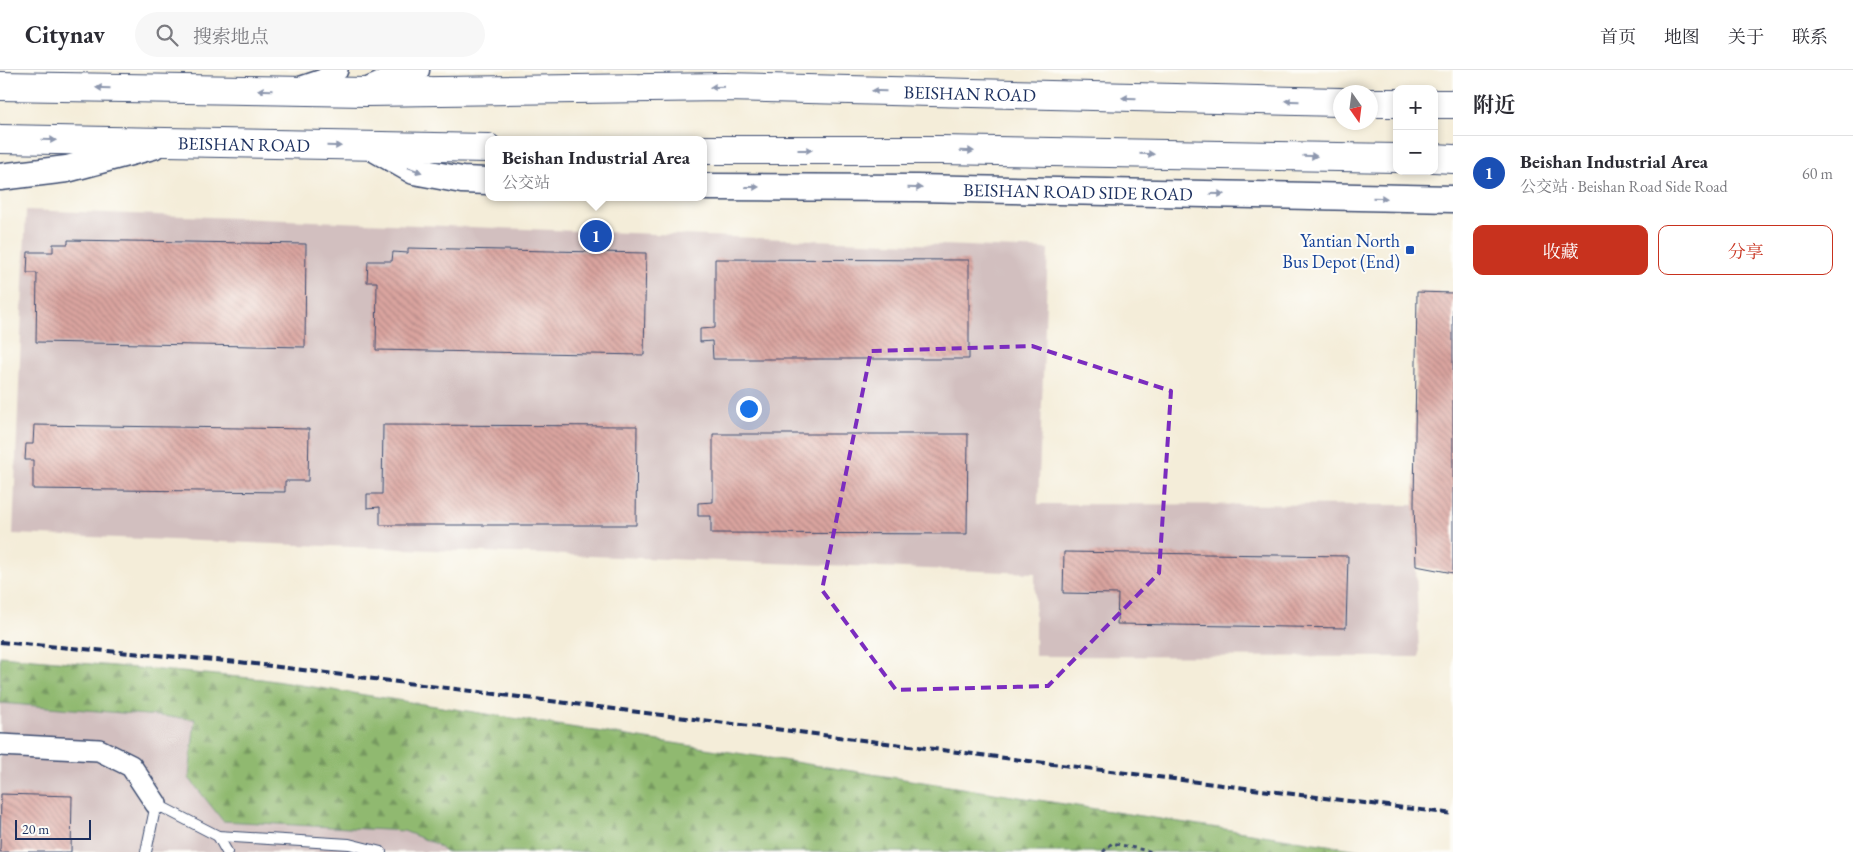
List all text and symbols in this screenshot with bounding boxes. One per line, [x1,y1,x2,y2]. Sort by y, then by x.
search box [135,12,485,57]
text: Citynav [25,19,105,50]
icon: search [153,21,181,49]
text: 搜索地点 [193,24,269,49]
text: 首页 [1600,25,1636,48]
text: 地图 [1664,25,1700,48]
text: 关于 [1728,25,1764,48]
text: 联系 [1792,25,1828,48]
street label: BEISHAN ROAD [903,80,1036,106]
one-way arrow [94,83,110,91]
one-way arrow [709,83,725,91]
north arrow [1333,85,1378,130]
map controls [1393,85,1438,175]
button: + [1393,85,1438,130]
one-way arrow [257,86,273,94]
one-way arrow [871,87,887,95]
text: 附近 [1473,91,1515,118]
one-way arrow [1121,94,1137,102]
one-way arrow [1284,97,1300,105]
button: − [1393,130,1438,175]
street label: BEISHAN ROAD [178,131,310,156]
one-way arrow [41,136,57,144]
popup [485,136,707,201]
one-way arrow [326,142,342,150]
text: Beishan Industrial Area [502,145,690,170]
one-way arrow [797,146,813,154]
one-way arrow [959,147,975,155]
text: Beishan Industrial Area [1520,149,1708,174]
one-way arrow [1139,150,1155,158]
one-way arrow [1302,152,1318,160]
text: 1 [1485,163,1493,184]
text: 60 m [1802,163,1833,184]
one-way arrow [408,166,423,174]
text: 公交站 [502,172,550,193]
text: 公交站 · Beishan Road Side Road [1520,176,1728,197]
street label: BEISHAN ROAD SIDE ROAD [963,177,1193,205]
one-way arrow [744,183,760,191]
one-way arrow [907,184,923,192]
one-way arrow [1209,190,1225,198]
one-way arrow [1372,194,1388,202]
pin: 1 [580,217,612,255]
button: 收藏 [1473,225,1648,275]
button: 分享 [1658,225,1833,275]
place label: Yantian North Bus Depot (End) [1282,229,1400,273]
marker: Yantian North Bus Depot (End) [1404,244,1416,256]
your location [736,396,762,422]
scale bar [15,817,91,840]
text: 20 m [22,820,49,838]

